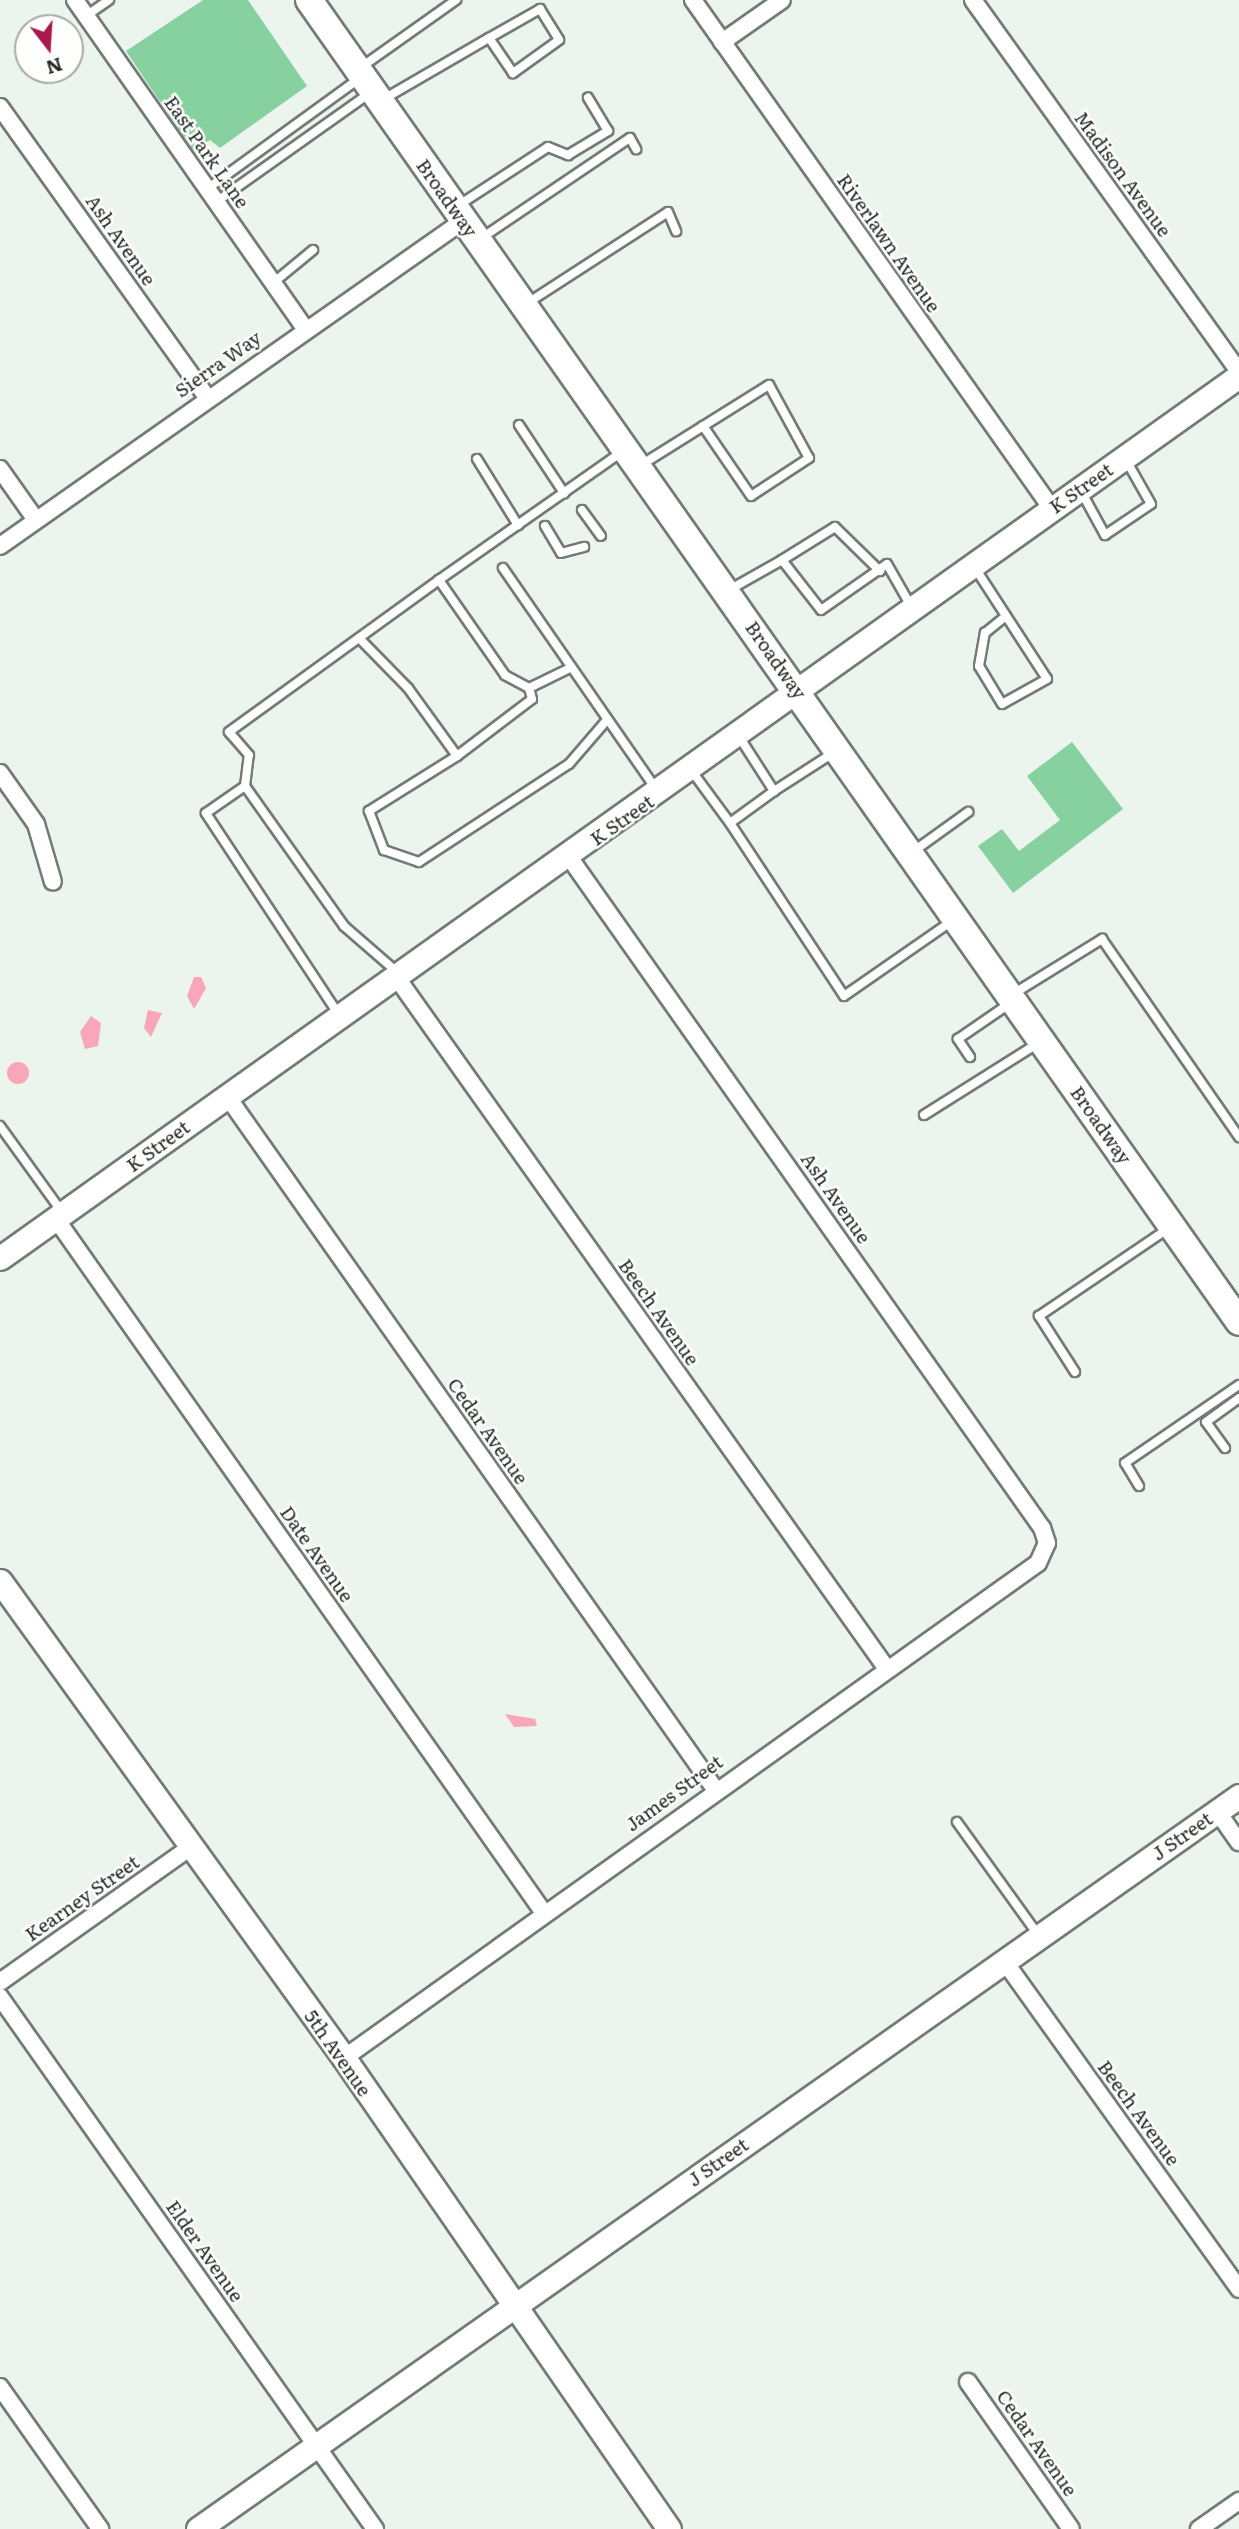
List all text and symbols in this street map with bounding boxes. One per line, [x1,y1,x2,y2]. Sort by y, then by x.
north arrow [14,14,84,84]
text: N [43,51,66,83]
street label: East Park Lane [160,91,254,213]
street label: Madison Avenue [1070,107,1176,241]
street label: Broadway [412,155,482,241]
street label: Riverlawn Avenue [833,169,945,317]
street label: Ash Avenue [81,190,161,290]
street label: Sierra Way [171,326,265,402]
street label: K Street [1045,458,1117,518]
street label: Broadway [741,617,811,703]
street label: K Street [586,790,658,850]
street label: Broadway [1066,1082,1136,1168]
street label: K Street [122,1115,194,1177]
street label: Ash Avenue [796,1148,876,1248]
street label: Beech Avenue [614,1254,704,1370]
street label: Cedar Avenue [443,1374,533,1488]
street label: Date Avenue [275,1502,359,1606]
street label: James Street [621,1750,727,1836]
street label: J Street [1147,1807,1217,1865]
street label: Kearney Street [21,1850,143,1946]
street label: 5th Avenue [300,2005,376,2101]
street label: Beech Avenue [1093,2056,1185,2170]
street label: J Street [683,2133,753,2191]
street label: Elder Avenue [162,2196,248,2306]
street label: Cedar Avenue [992,2386,1082,2500]

